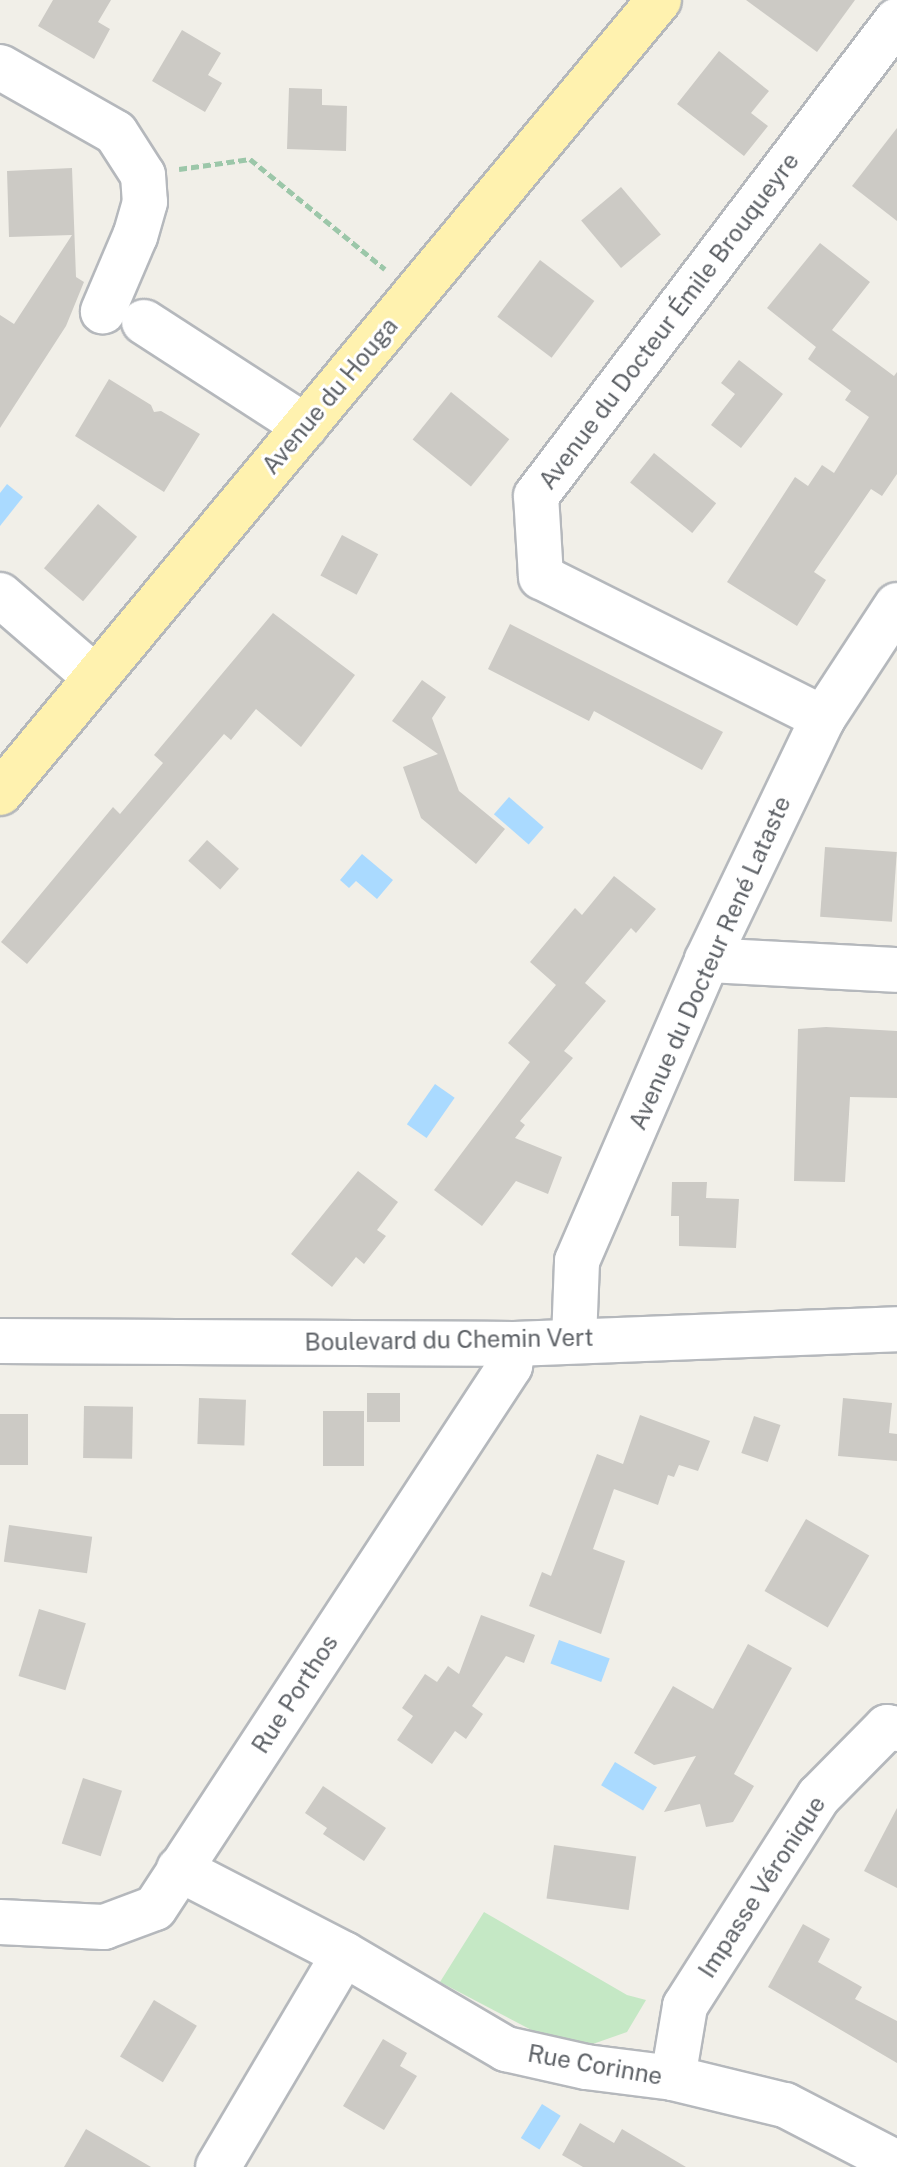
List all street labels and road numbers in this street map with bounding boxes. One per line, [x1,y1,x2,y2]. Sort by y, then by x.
street label: Avenue du Docteur Émile Brouqueyre [533,147,805,495]
street label: Avenue du Houga [256,312,404,480]
street label: Avenue du Docteur René Lataste [623,791,797,1135]
street label: Boulevard du Chemin Vert [304,1323,594,1357]
street label: Rue Porthos [246,1629,344,1759]
street label: Impasse Véronique [692,1790,832,1984]
street label: Rue Corinne [525,2039,665,2091]

